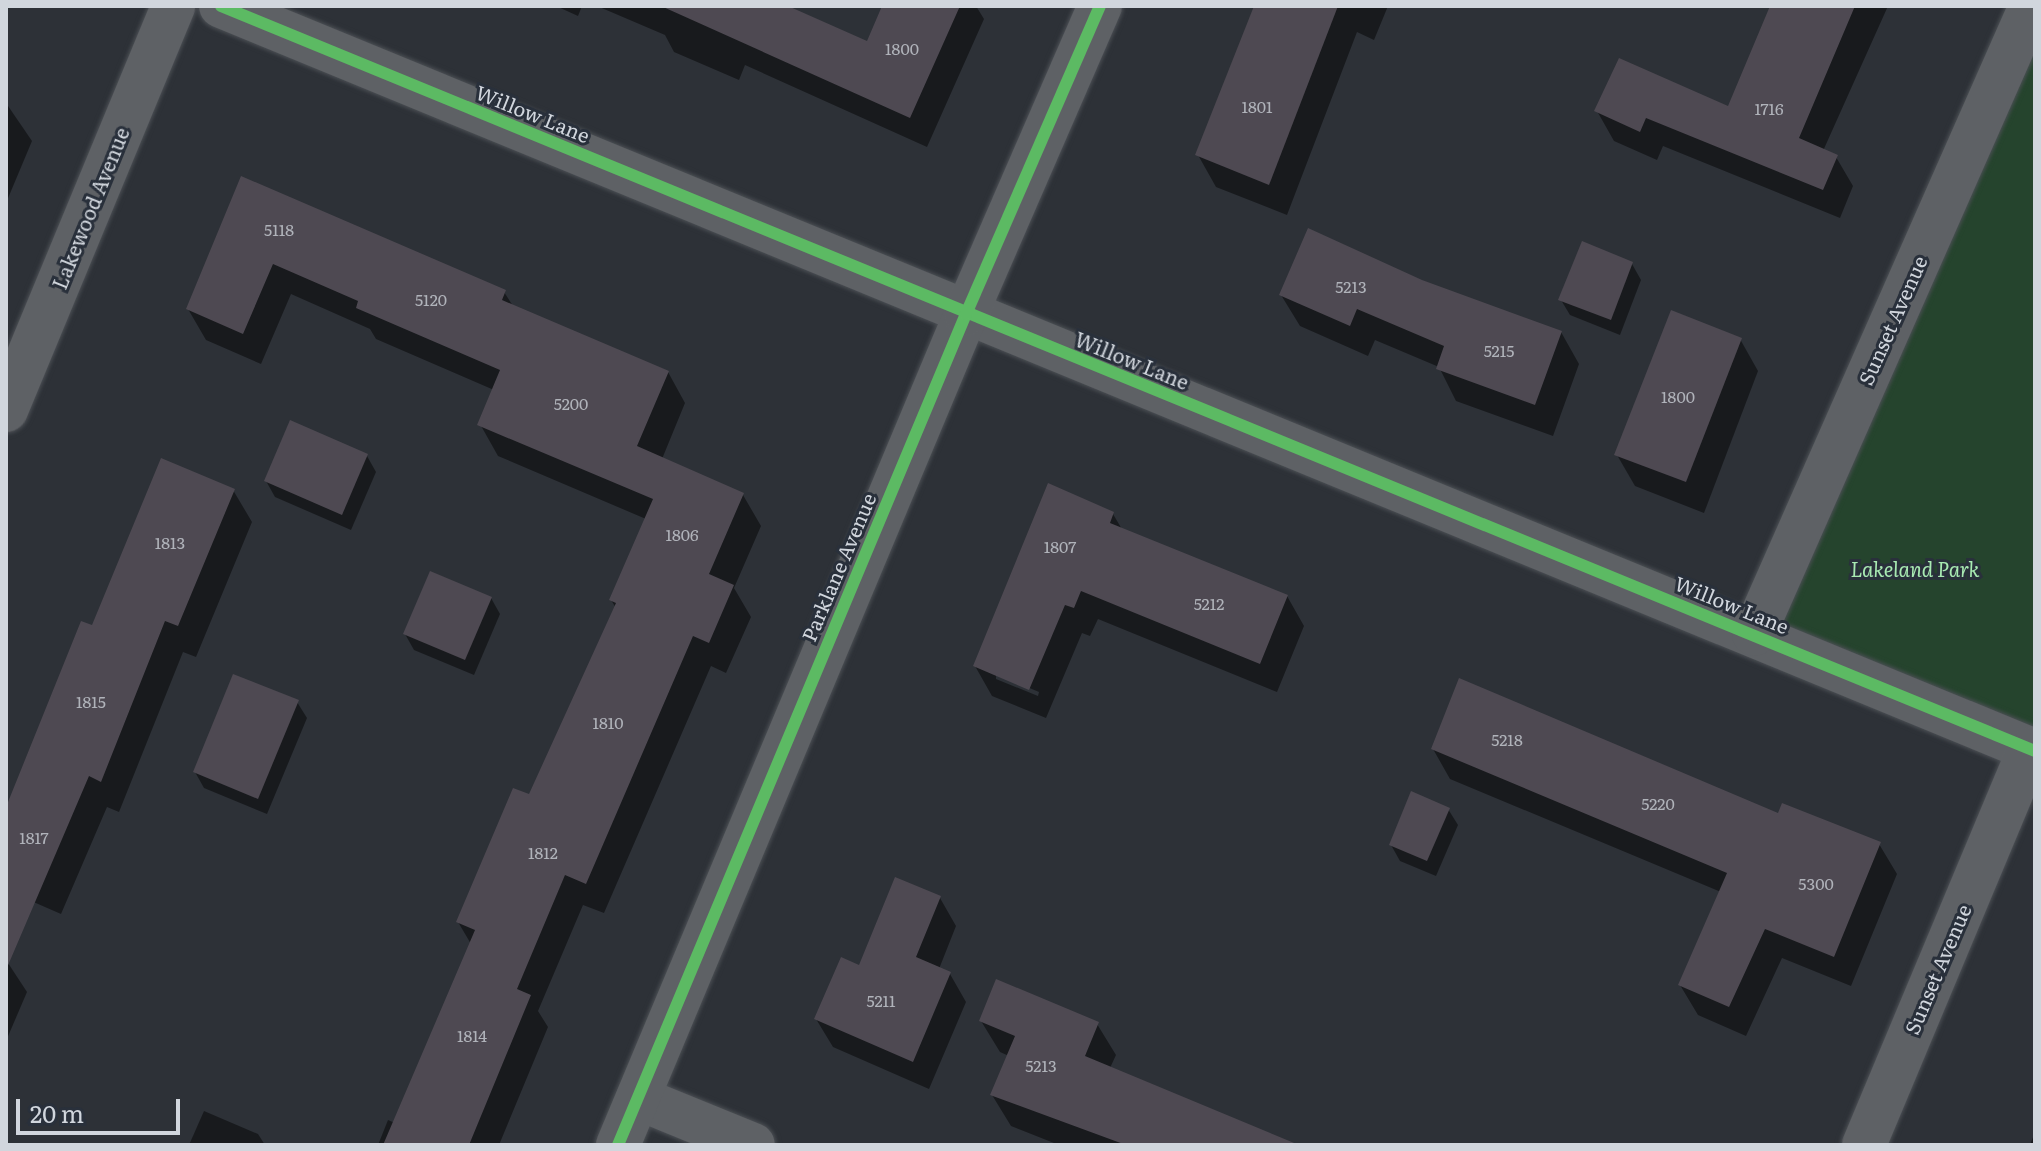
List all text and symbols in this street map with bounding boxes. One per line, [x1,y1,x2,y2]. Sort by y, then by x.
house number: 1800 [885,38,919,58]
street label: Willow Lane [472,79,594,147]
house number: 1801 [1241,96,1273,116]
house number: 1716 [1754,98,1784,118]
street label: Lakewood Avenue [47,124,133,292]
house number: 5118 [264,219,294,239]
street label: Sunset Avenue [1853,252,1931,388]
house number: 5213 [1335,276,1367,296]
house number: 5120 [415,289,447,309]
street label: Willow Lane [1071,326,1193,394]
house number: 5215 [1484,340,1514,360]
house number: 1800 [1661,386,1695,406]
house number: 5200 [554,393,588,413]
street label: Parklane Avenue [796,489,880,645]
house number: 1806 [665,524,699,544]
house number: 1813 [155,532,185,552]
house number: 1807 [1044,536,1076,556]
park label: Lakeland Park [1850,556,1980,580]
street label: Willow Lane [1671,570,1793,638]
house number: 5212 [1194,593,1224,613]
house number: 1815 [76,691,106,711]
house number: 1810 [592,712,624,732]
house number: 5218 [1491,729,1523,749]
house number: 5220 [1641,793,1675,813]
house number: 1817 [19,827,49,847]
house number: 1812 [528,842,558,862]
house number: 5300 [1798,873,1834,893]
street label: Sunset Avenue [1899,900,1975,1038]
house number: 5211 [866,990,896,1010]
house number: 1814 [457,1025,487,1045]
house number: 5213 [1025,1055,1057,1075]
scale bar [20,1083,184,1133]
text: 20 m [30,1095,84,1130]

